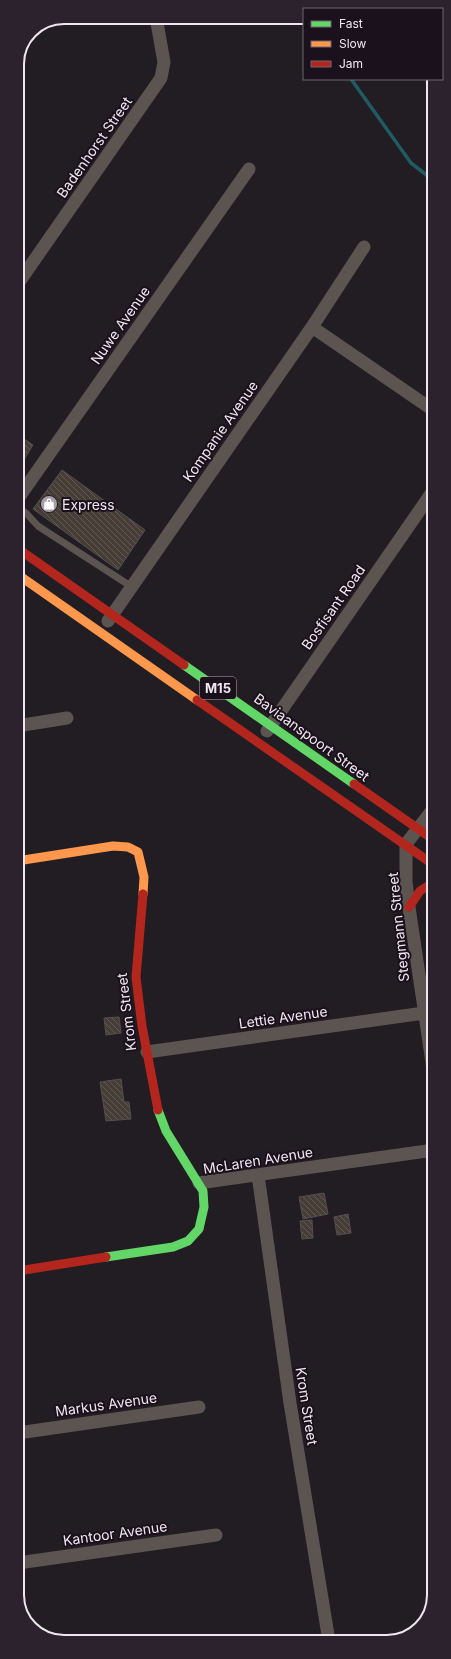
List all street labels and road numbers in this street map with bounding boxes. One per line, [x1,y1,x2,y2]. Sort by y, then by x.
street label: Badenhorst Street [53,93,135,201]
street label: Nuwe Avenue [87,283,153,367]
street label: Kompanie Avenue [179,377,261,485]
street label: Bosfisant Road [298,561,368,653]
road number: M15 [200,677,236,699]
street label: Baviaanspoort Street [251,689,373,785]
street label: Stegmann Street [384,871,412,983]
street label: Krom Street [113,972,139,1052]
street label: Lettie Avenue [237,1002,329,1032]
street label: McLaren Avenue [202,1143,314,1177]
street label: Krom Street [292,1366,322,1447]
street label: Markus Avenue [54,1388,158,1420]
street label: Kantoor Avenue [62,1517,168,1549]

